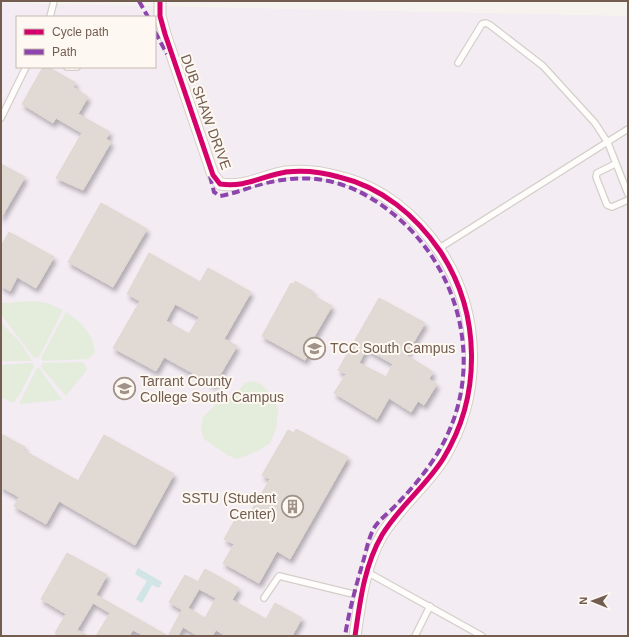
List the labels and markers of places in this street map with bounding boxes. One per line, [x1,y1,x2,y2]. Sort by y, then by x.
school or university icon: TCC South Campus [301,335,327,361]
place label: TCC South Campus [330,340,455,356]
place label: Tarrant County College South Campus [140,373,284,405]
school or university icon: Tarrant County College South Campus [112,376,138,402]
place label: SSTU (Student Center) [182,490,276,522]
building icon: SSTU (Student Center) [279,493,305,519]

